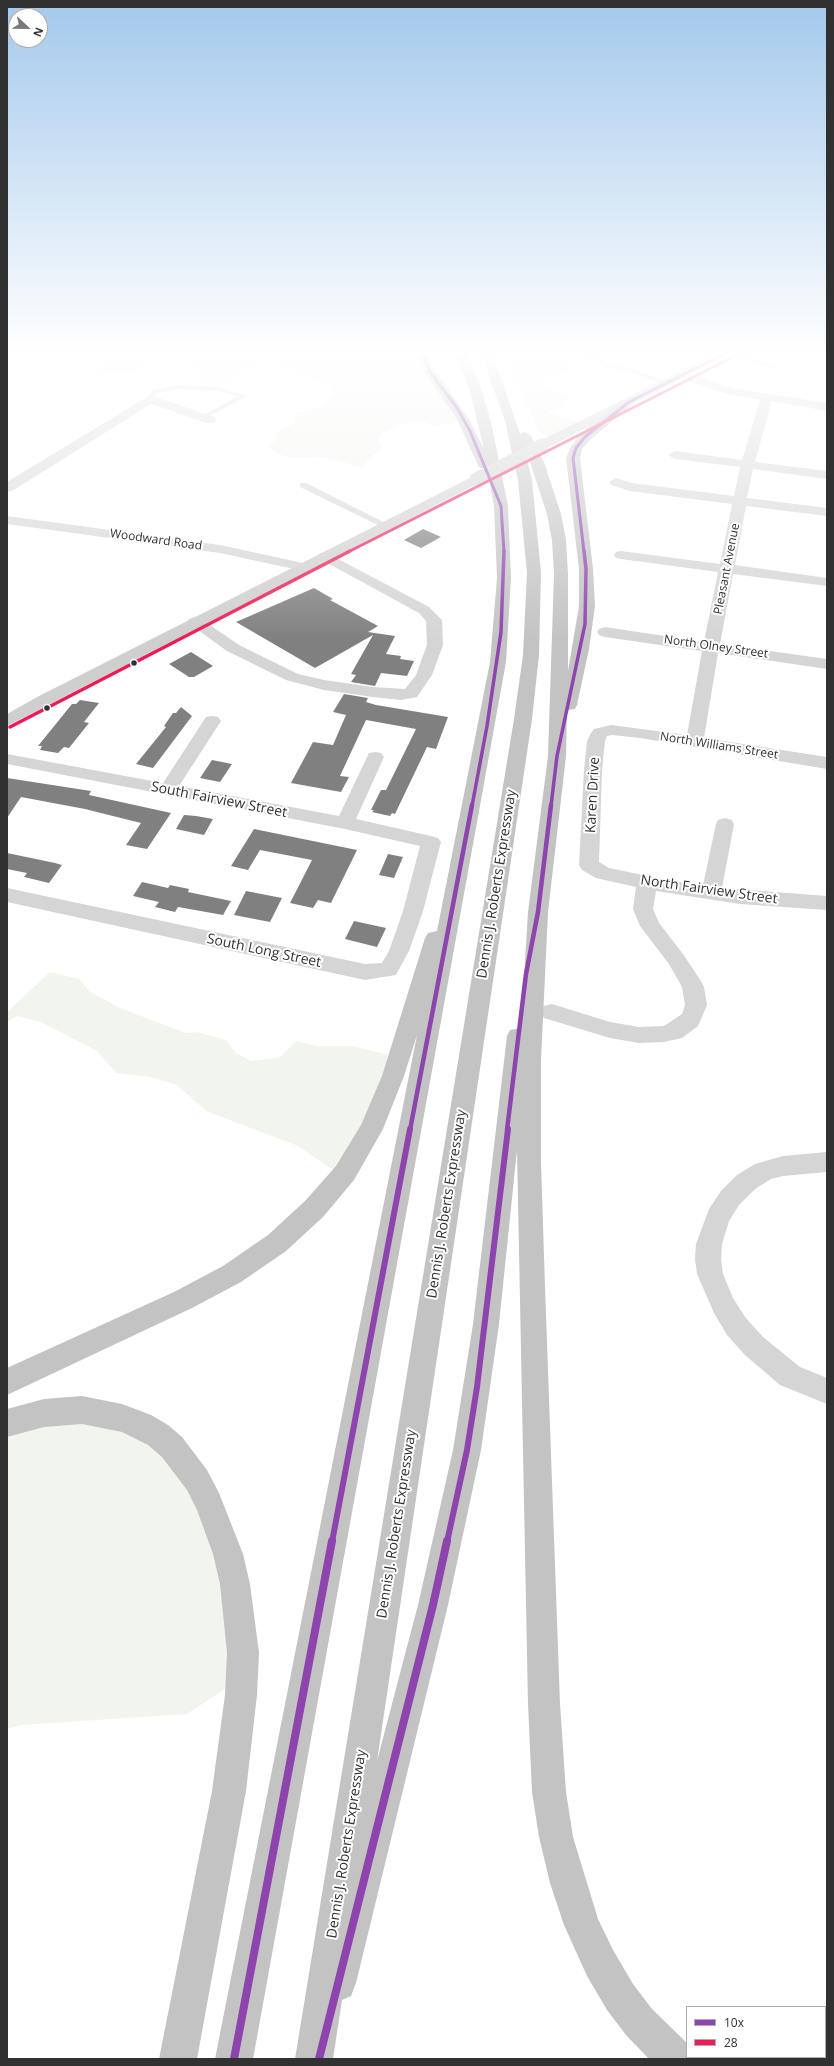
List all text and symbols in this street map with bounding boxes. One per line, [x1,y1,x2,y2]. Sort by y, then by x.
north arrow [8,8,48,48]
text: N [30,25,47,39]
street label: Pleasant Avenue [711,522,743,616]
street label: Woodward Road [109,526,203,554]
street label: North Olney Street [663,633,769,661]
unlabelled marker [129,658,139,668]
unlabelled marker [42,703,52,713]
street label: North Williams Street [659,730,779,762]
street label: Karen Drive [583,756,603,834]
street label: South Fairview Street [150,779,288,821]
street label: Dennis J. Roberts Expressway [474,788,520,980]
street label: North Fairview Street [639,872,779,908]
street label: South Long Street [205,931,323,971]
street label: Dennis J. Roberts Expressway [424,1108,470,1300]
street label: Dennis J. Roberts Expressway [374,1428,420,1620]
street label: Dennis J. Roberts Expressway [324,1748,370,1940]
legend [686,2006,826,2058]
text: 10x [724,2014,744,2031]
text: 28 [724,2034,738,2051]

